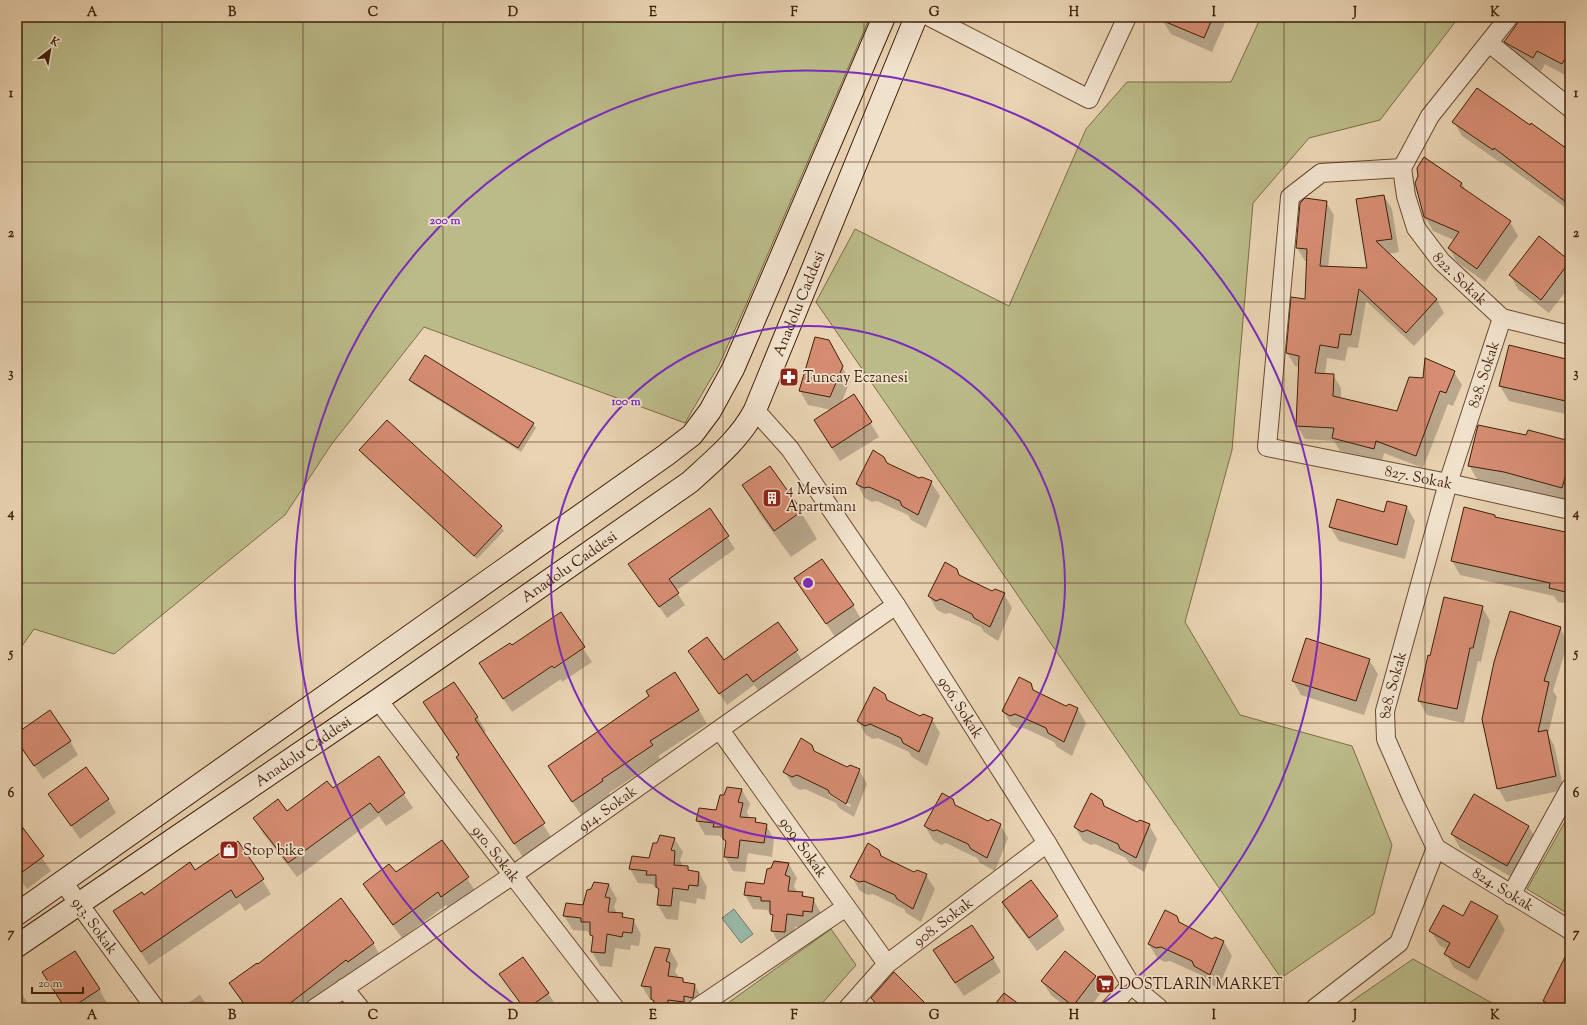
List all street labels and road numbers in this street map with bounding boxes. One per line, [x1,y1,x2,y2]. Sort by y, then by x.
street label: Anadolu Caddesi [769,248,831,360]
street label: 822. Sokak [1426,249,1491,311]
street label: 828. Sokak [1464,339,1506,411]
street label: 827. Sokak [1383,462,1454,496]
street label: Anadolu Caddesi [518,527,622,609]
street label: 828. Sokak [1376,649,1413,719]
street label: 906. Sokak [932,673,987,743]
street label: Anadolu Caddesi [251,712,356,793]
street label: 914. Sokak [575,782,642,838]
street label: 909. Sokak [774,814,831,883]
street label: 910. Sokak [466,822,524,888]
street label: 824. Sokak [1468,863,1538,918]
street label: 908. Sokak [910,893,978,952]
street label: 913. Sokak [66,894,122,959]

